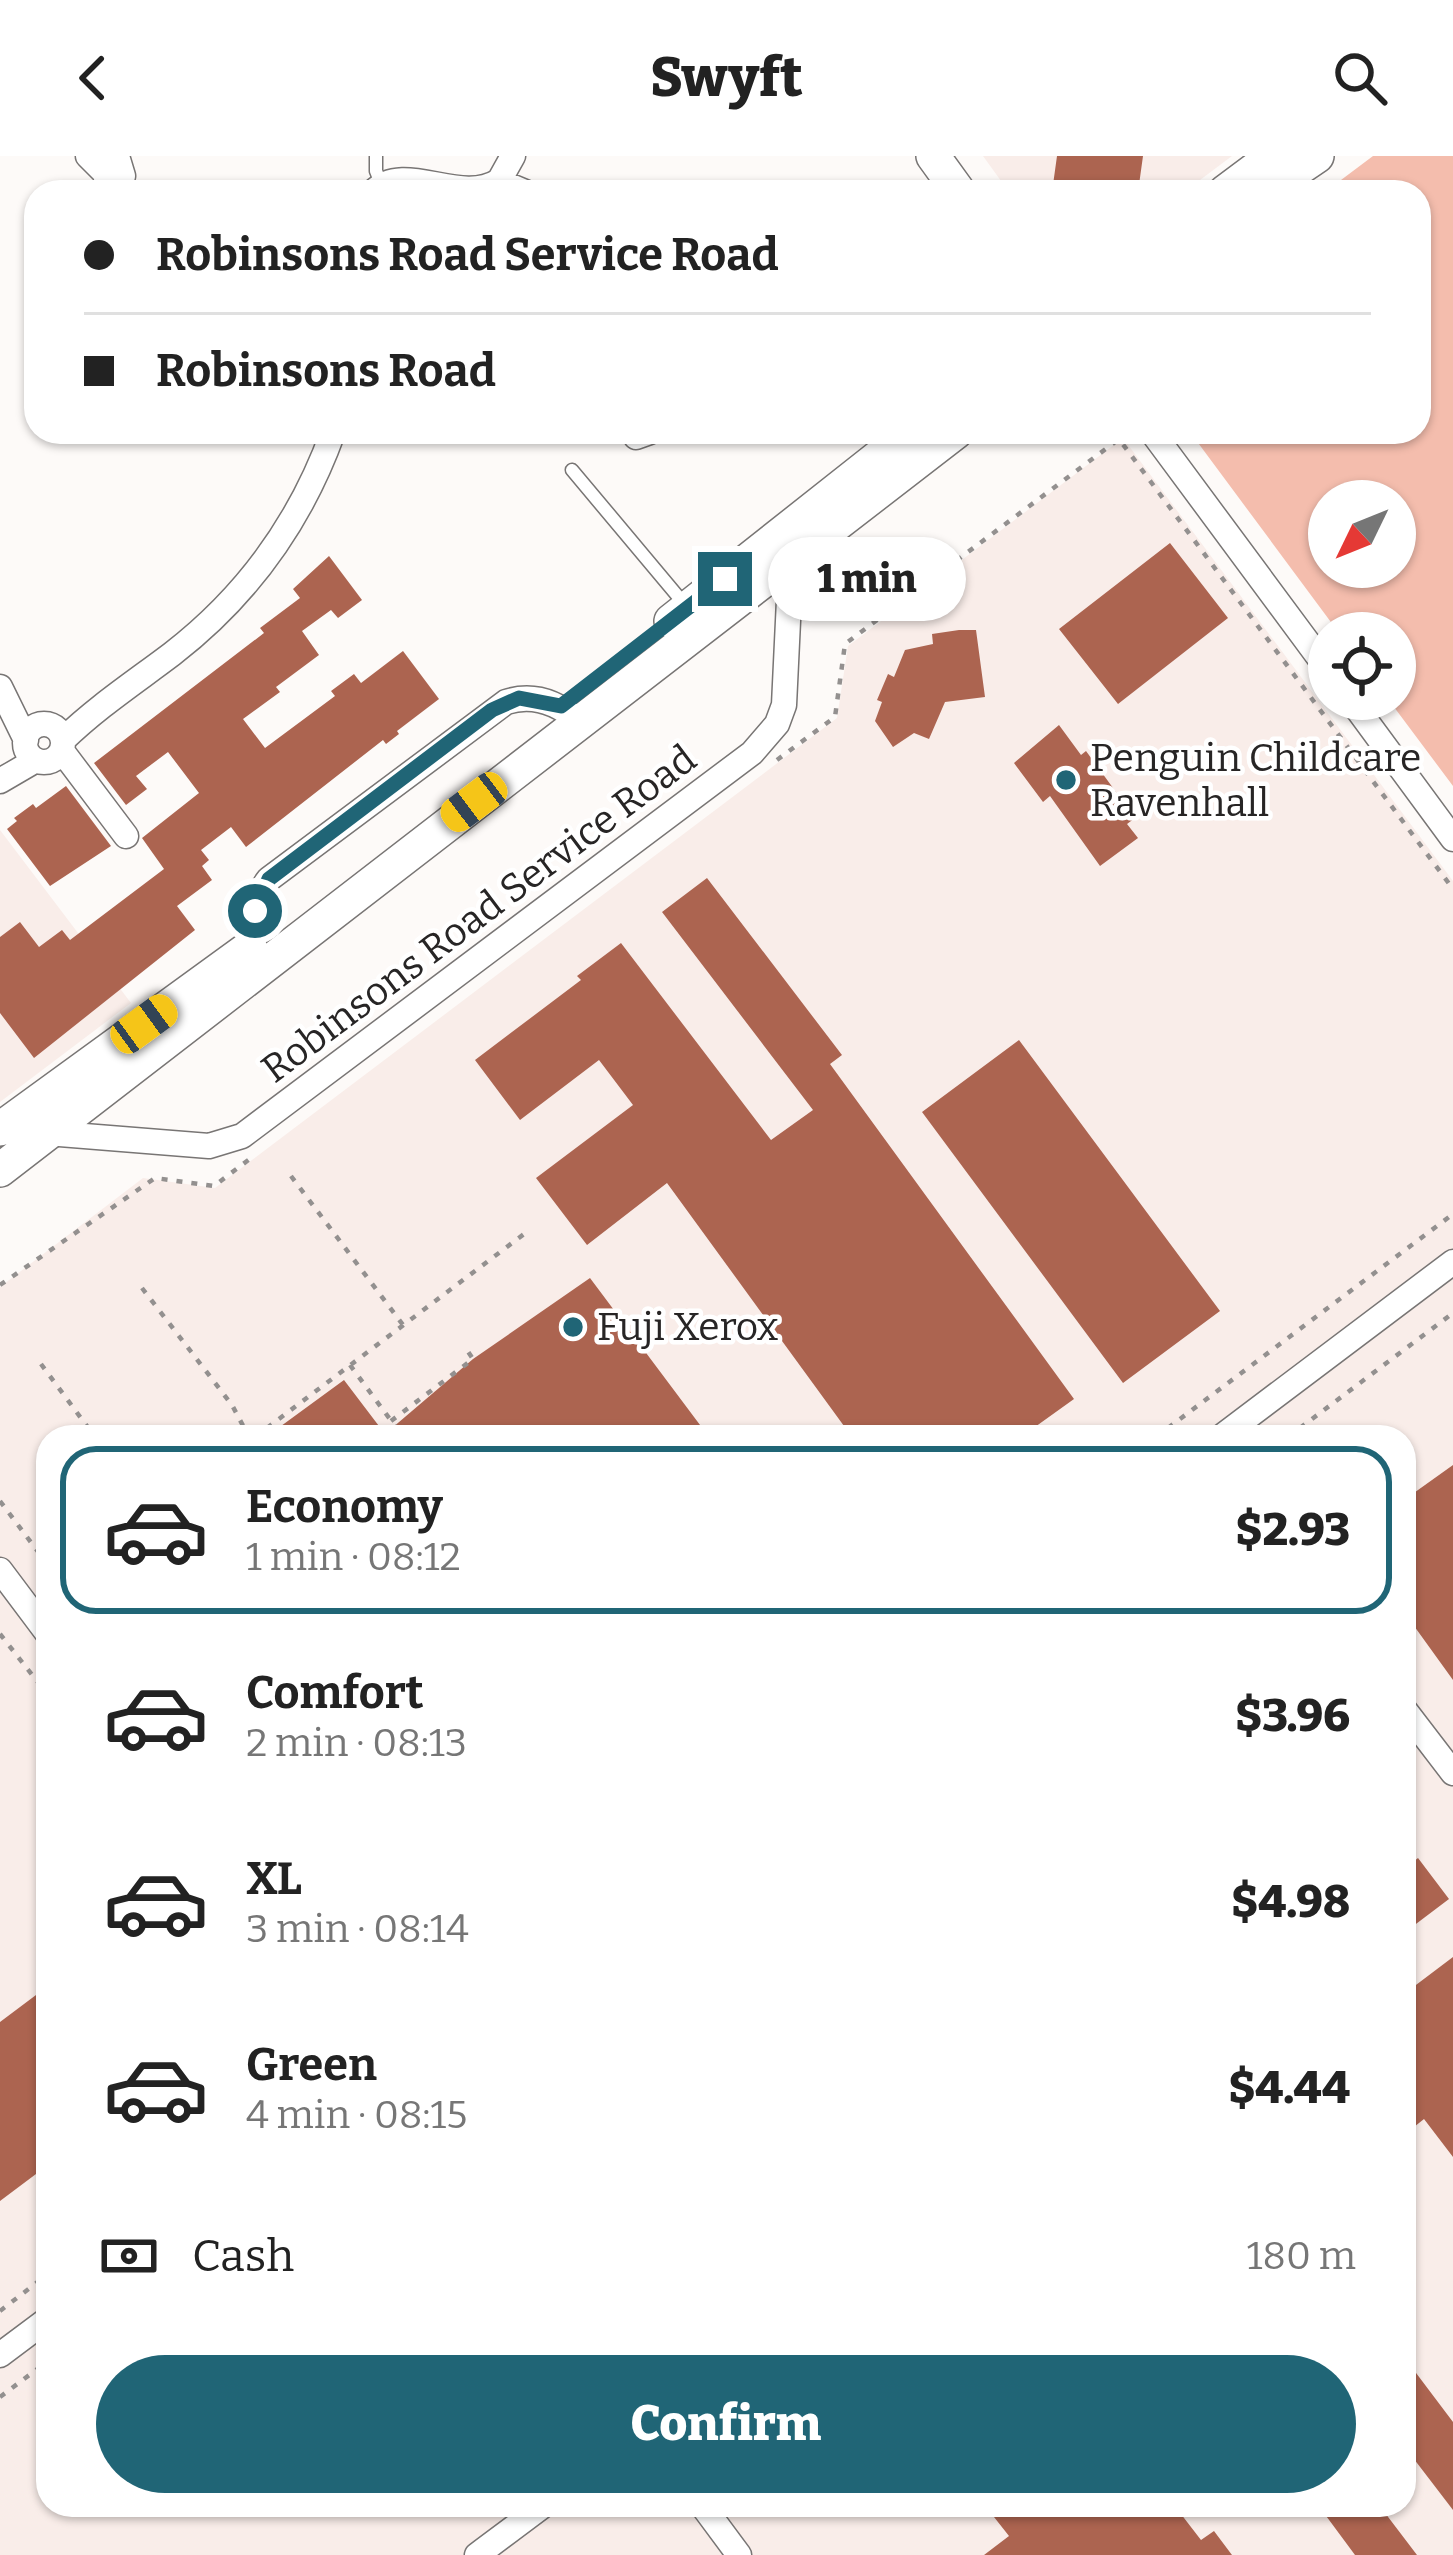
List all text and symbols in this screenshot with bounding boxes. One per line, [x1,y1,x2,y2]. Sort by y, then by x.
icon: back [60,45,126,111]
icon: search [1327,45,1393,111]
text: Swyft [650,46,803,110]
text: Robinsons Road Service Road [156,228,779,282]
text: Robinsons Road [156,344,496,398]
north arrow [1308,480,1416,588]
map controls [1308,480,1416,720]
callout: 1 min [767,537,965,621]
route end [698,552,752,606]
text: 1 min [817,556,917,602]
button: locate [1308,612,1416,720]
place label: Penguin Childcare Ravenhall [1090,735,1421,826]
street label: Robinsons Road Service Road [253,736,705,1092]
car [434,766,514,838]
marker: Penguin Childcare Ravenhall [1053,767,1079,793]
route start [228,884,282,938]
car [104,988,184,1060]
place label: Fuji Xerox [597,1304,778,1350]
marker: Fuji Xerox [560,1314,586,1340]
icon: car [102,1476,210,1584]
text: Economy [246,1480,443,1534]
text: $2.93 [1235,1503,1350,1557]
text: 1 min · 08:12 [246,1534,461,1580]
icon: car [102,1662,210,1770]
text: Comfort [246,1666,424,1720]
text: $3.96 [1235,1689,1350,1743]
text: 2 min · 08:13 [246,1720,467,1766]
icon: car [102,1848,210,1956]
text: XL [246,1852,302,1906]
text: $4.98 [1231,1875,1350,1929]
text: 3 min · 08:14 [246,1906,469,1952]
icon: car [102,2034,210,2142]
text: Green [246,2038,377,2092]
text: $4.44 [1228,2061,1350,2115]
text: 4 min · 08:15 [246,2092,467,2138]
icon: cash [96,2223,162,2289]
text: Cash [192,2229,294,2283]
text: 180 m [1247,2233,1356,2279]
button: Confirm [96,2355,1356,2493]

